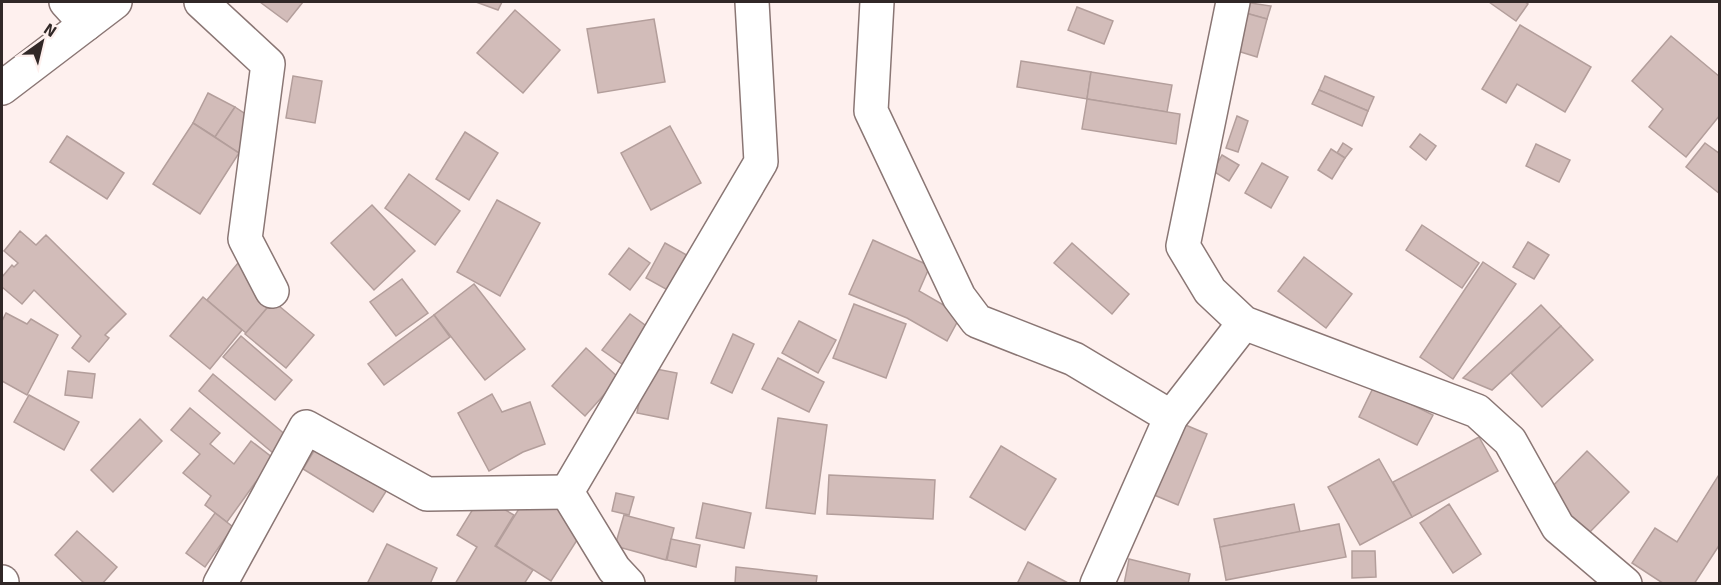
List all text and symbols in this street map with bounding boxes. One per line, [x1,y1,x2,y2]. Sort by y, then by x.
north arrow [12,12,72,72]
text: N [40,19,60,42]

